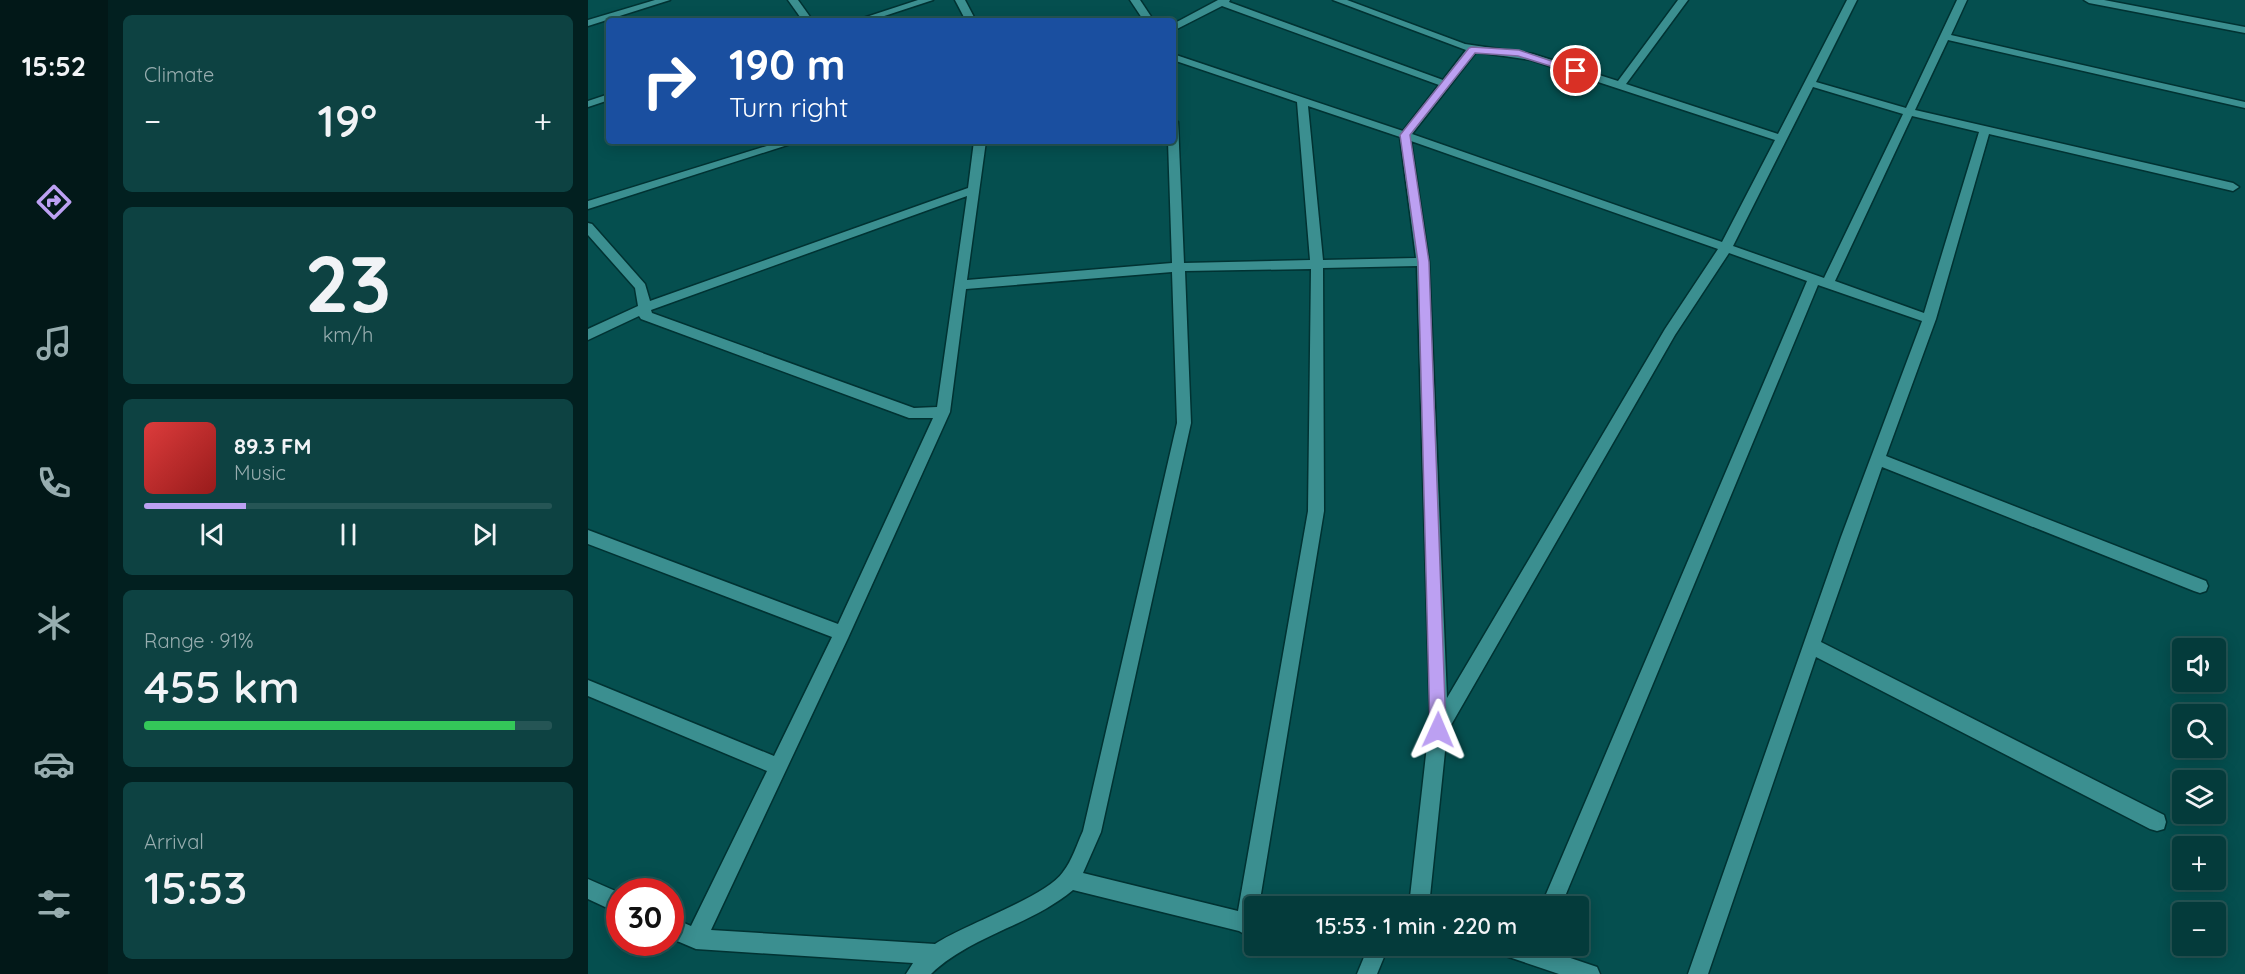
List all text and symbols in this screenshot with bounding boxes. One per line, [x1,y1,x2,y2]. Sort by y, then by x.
text: 190 m [729,38,845,91]
icon: right [630,42,708,120]
pin [1550,45,1601,96]
text: 15:52 [22,49,86,83]
icon: arrive [1559,54,1592,87]
text: Climate [144,62,214,87]
text: Turn right [729,90,848,124]
text: 19° [318,92,377,148]
text: − [144,100,161,141]
text: + [533,100,552,141]
icon: directions [33,181,75,223]
text: 23 [305,234,391,332]
icon: music [33,322,75,364]
text: km/h [323,322,373,347]
text: 89.3 FM [234,432,312,460]
text: Music [234,460,286,485]
icon: phone [33,462,75,504]
icon: previous [196,518,229,551]
icon: pause [332,518,365,551]
icon: next [468,518,501,551]
icon: climate [33,602,75,644]
text: Range · 91% [144,628,254,653]
map controls [2172,638,2226,956]
button: sound [2172,638,2226,692]
text: 455 km [144,658,300,714]
position arrow [1406,698,1470,762]
button: search [2172,704,2226,758]
icon: car [33,743,75,785]
button: layers [2172,770,2226,824]
text: Arrival [144,829,204,854]
button: + [2172,836,2226,890]
text: 15:53 [144,859,247,915]
speed limit sign: 30 [606,878,684,956]
icon: filters [33,883,75,925]
button: − [2172,902,2226,956]
text: 15:53 · 1 min · 220 m [1316,912,1517,940]

